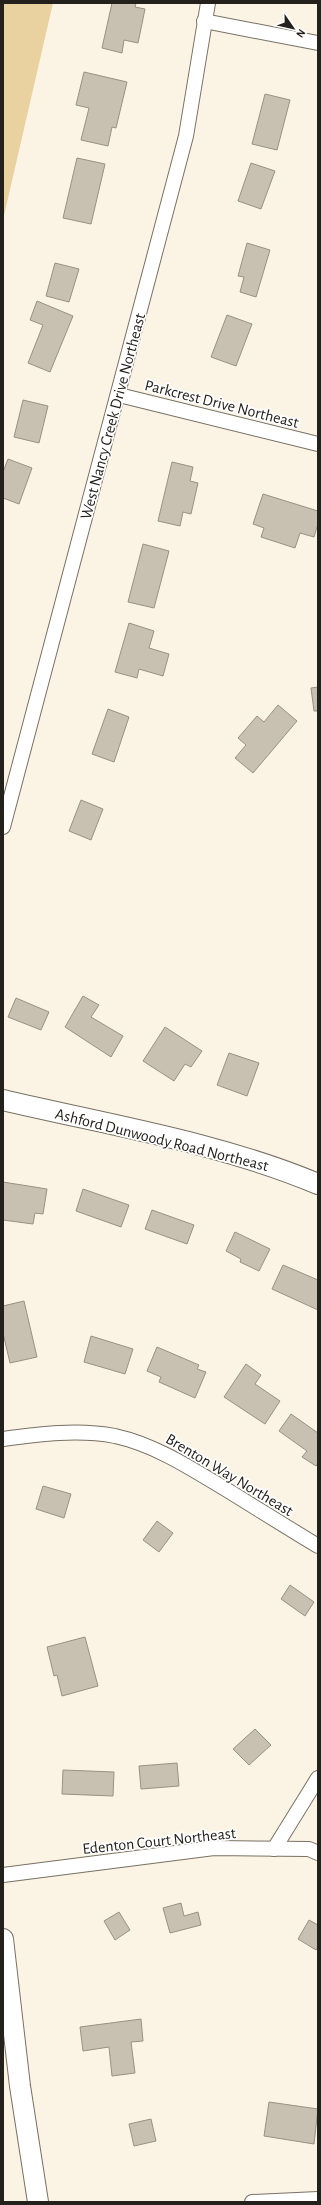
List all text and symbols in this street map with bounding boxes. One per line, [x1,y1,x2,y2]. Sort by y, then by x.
north arrow [273,8,313,48]
text: N [294,27,308,40]
street label: West Nancy Creek Drive Northeast [78,311,149,521]
street label: Parkcrest Drive Northeast [143,377,300,431]
street label: Ashford Dunwoody Road Northeast [53,1106,270,1175]
street label: Brenton Way Northeast [163,1431,296,1520]
street label: Edenton Court Northeast [82,1825,237,1857]

